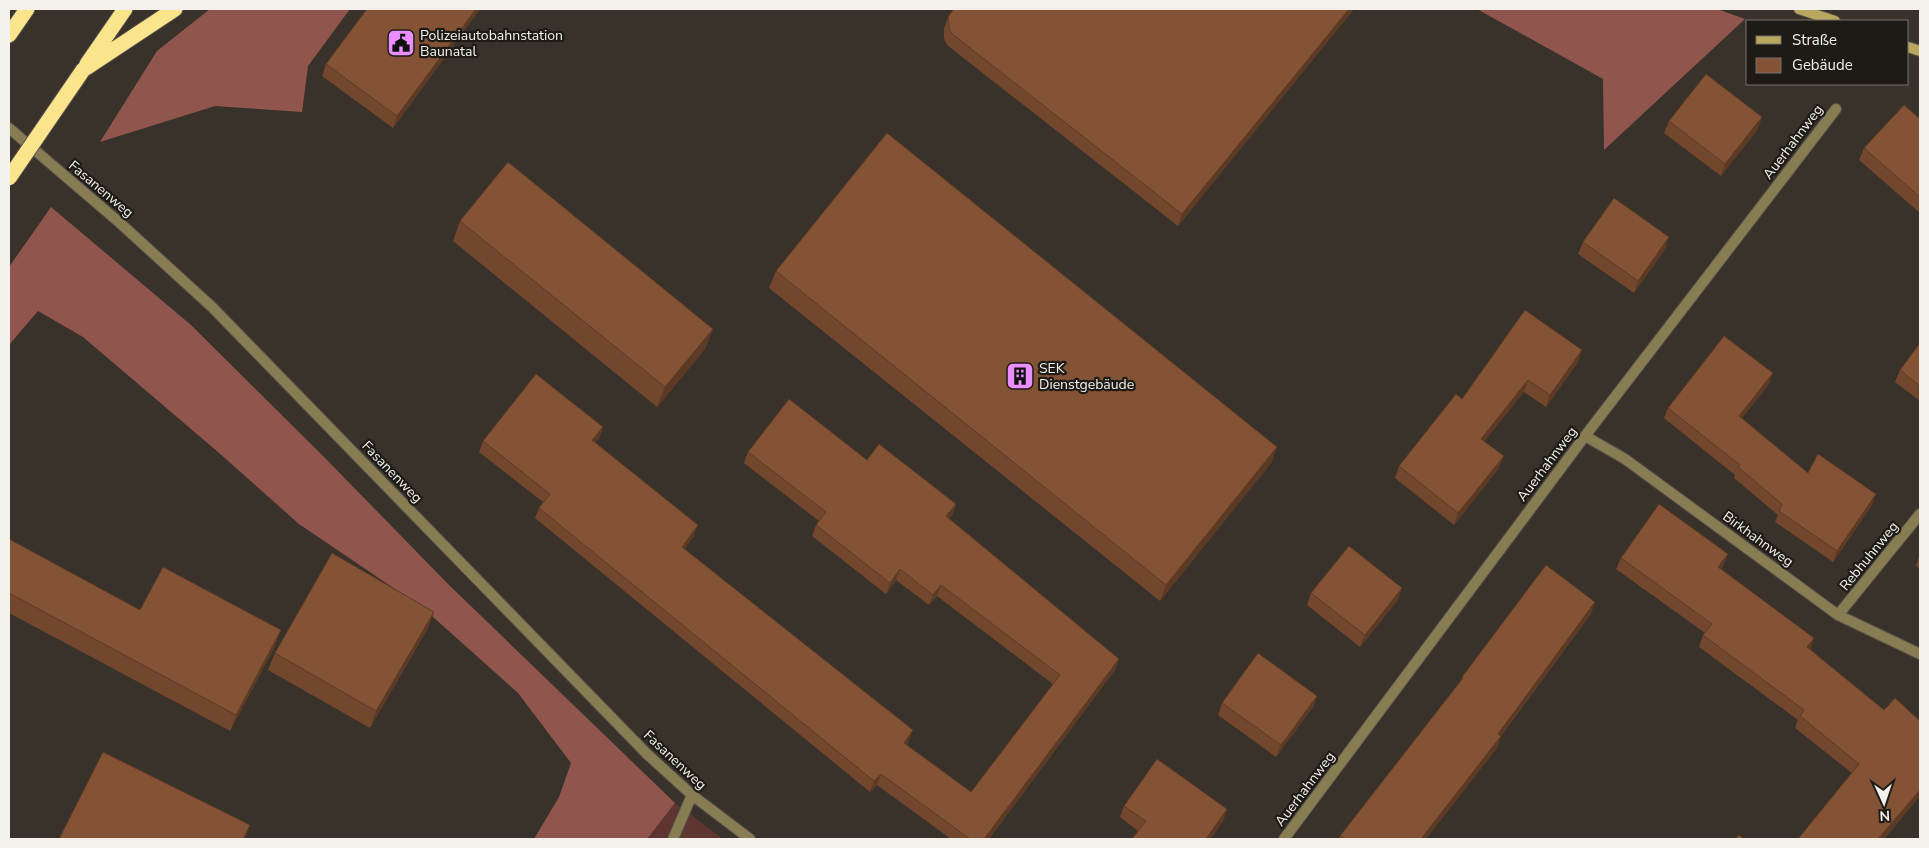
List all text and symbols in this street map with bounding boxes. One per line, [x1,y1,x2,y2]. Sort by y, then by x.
legend [1746,20,1909,85]
place label: Polizeiautobahnstation Baunatal [420,26,563,61]
public building icon: Polizeiautobahnstation Baunatal [386,28,416,58]
text: Straße [1792,30,1837,50]
text: Gebäude [1792,55,1853,75]
street label: Auerhahnweg [1759,101,1827,183]
street label: Fasanenweg [64,156,138,222]
place label: SEK Dienstgebäude [1039,359,1134,394]
building icon: SEK Dienstgebäude [1005,361,1035,391]
street label: Auerhahnweg [1513,423,1581,505]
street label: Fasanenweg [358,437,426,507]
street label: Birkhahnweg [1719,507,1797,571]
street label: Rebhuhnweg [1835,517,1903,595]
street label: Fasanenweg [639,726,711,794]
street label: Auerhahnweg [1271,748,1339,830]
north arrow [1859,778,1909,828]
text: N [1879,806,1890,825]

